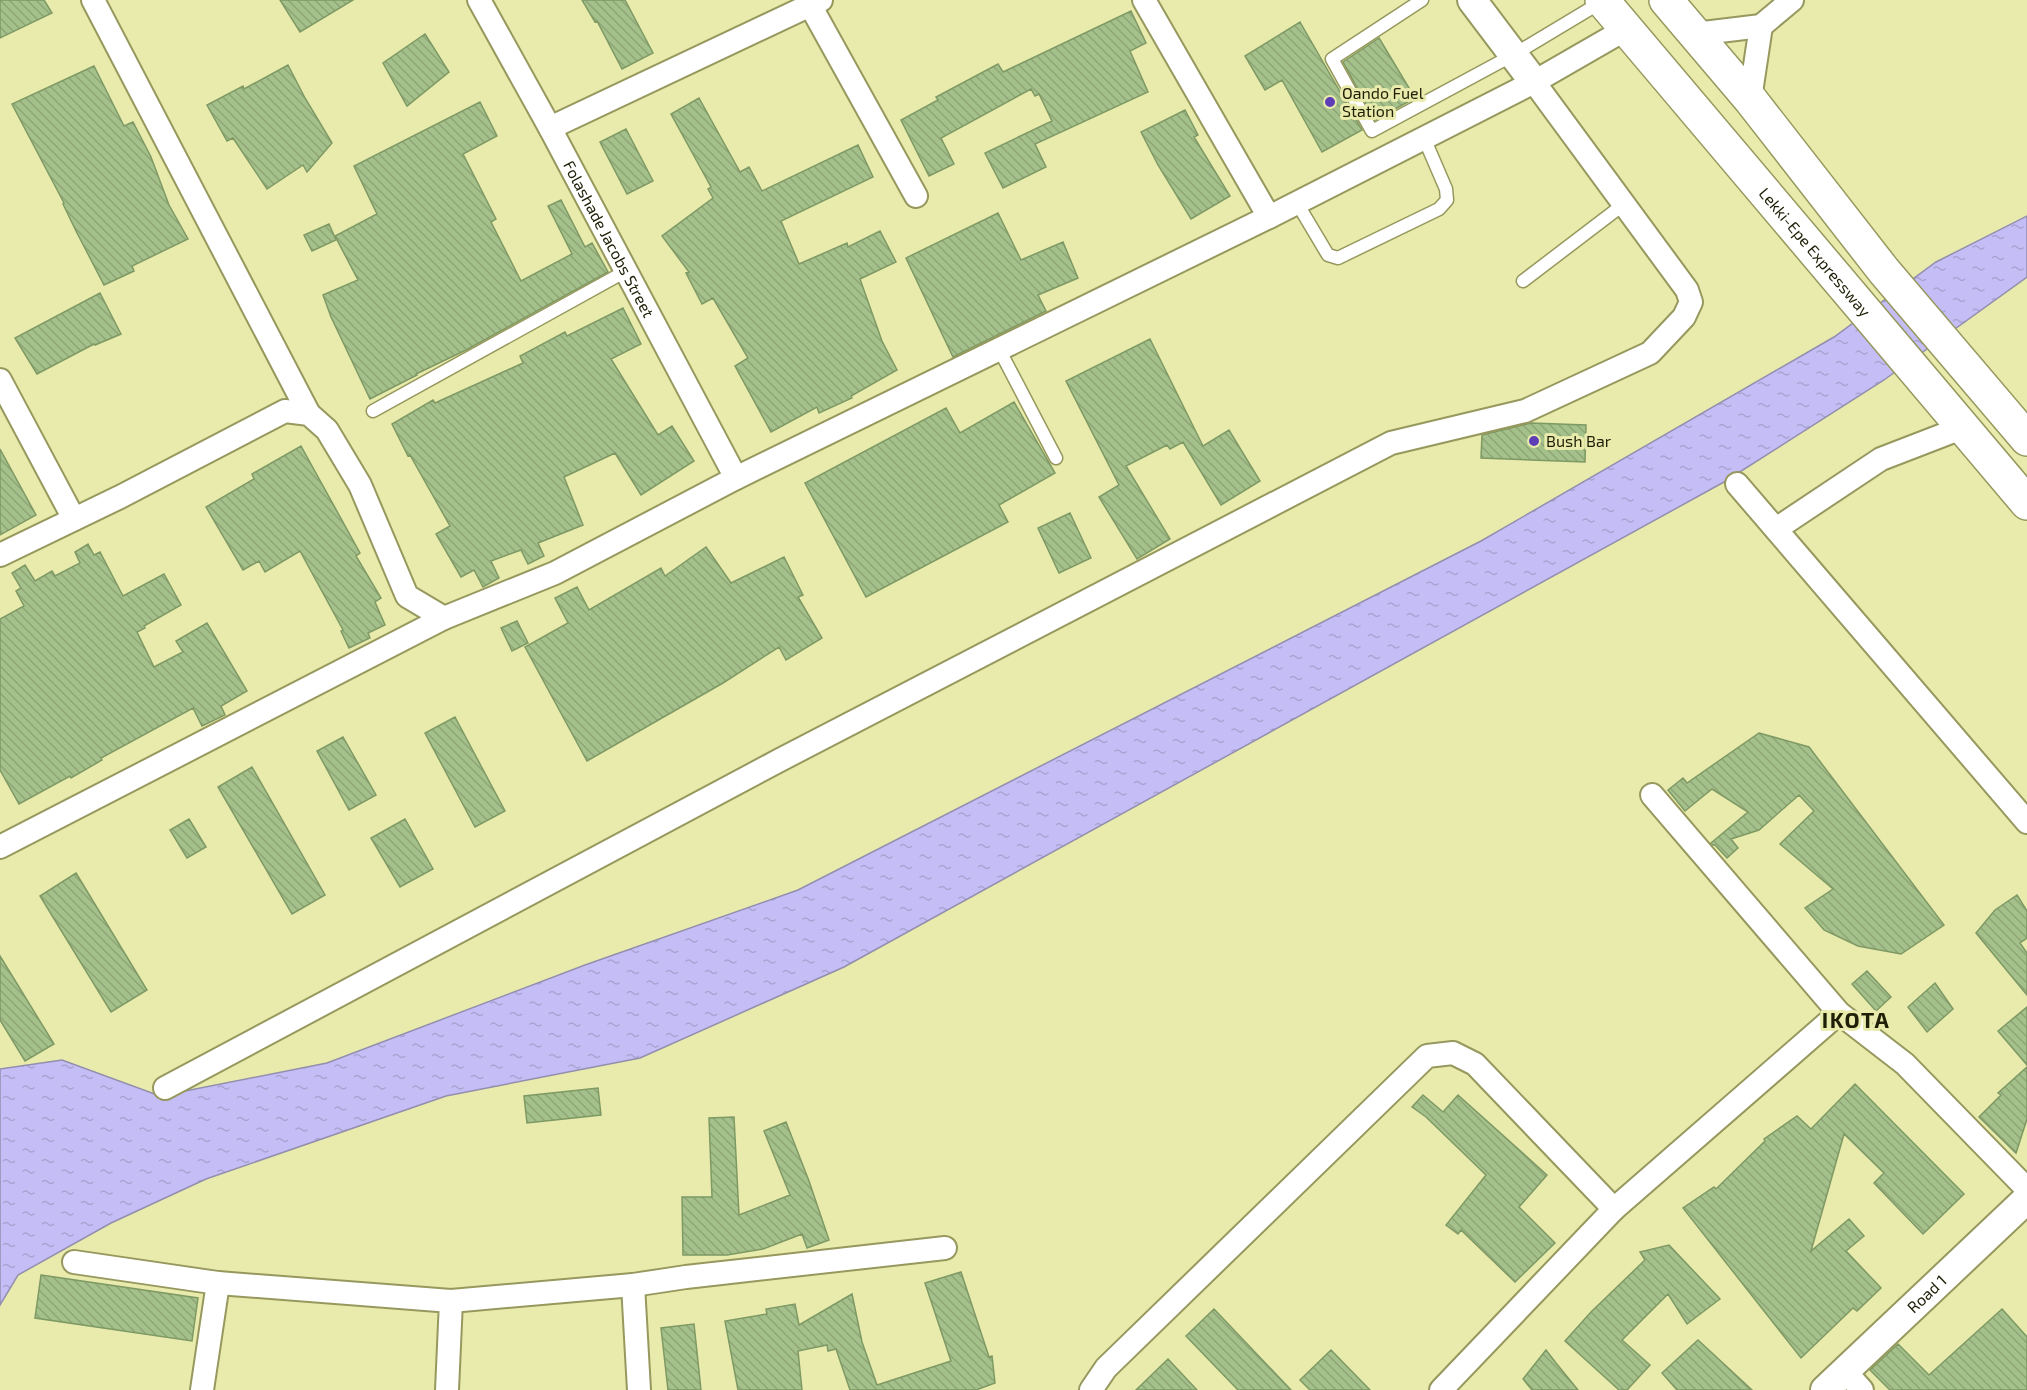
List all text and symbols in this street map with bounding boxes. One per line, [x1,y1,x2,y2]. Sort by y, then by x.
place label: Oando Fuel Station [1342,83,1424,120]
marker: Oando Fuel Station [1323,95,1337,109]
street label: Folashade Jacobs Street [560,157,659,320]
street label: Lekki-Epe Expressway [1756,183,1876,320]
place label: Bush Bar [1546,431,1612,450]
marker: Bush Bar [1527,434,1541,448]
district label: IKOTA [1822,1006,1890,1032]
street label: Road 1 [1903,1270,1950,1316]

